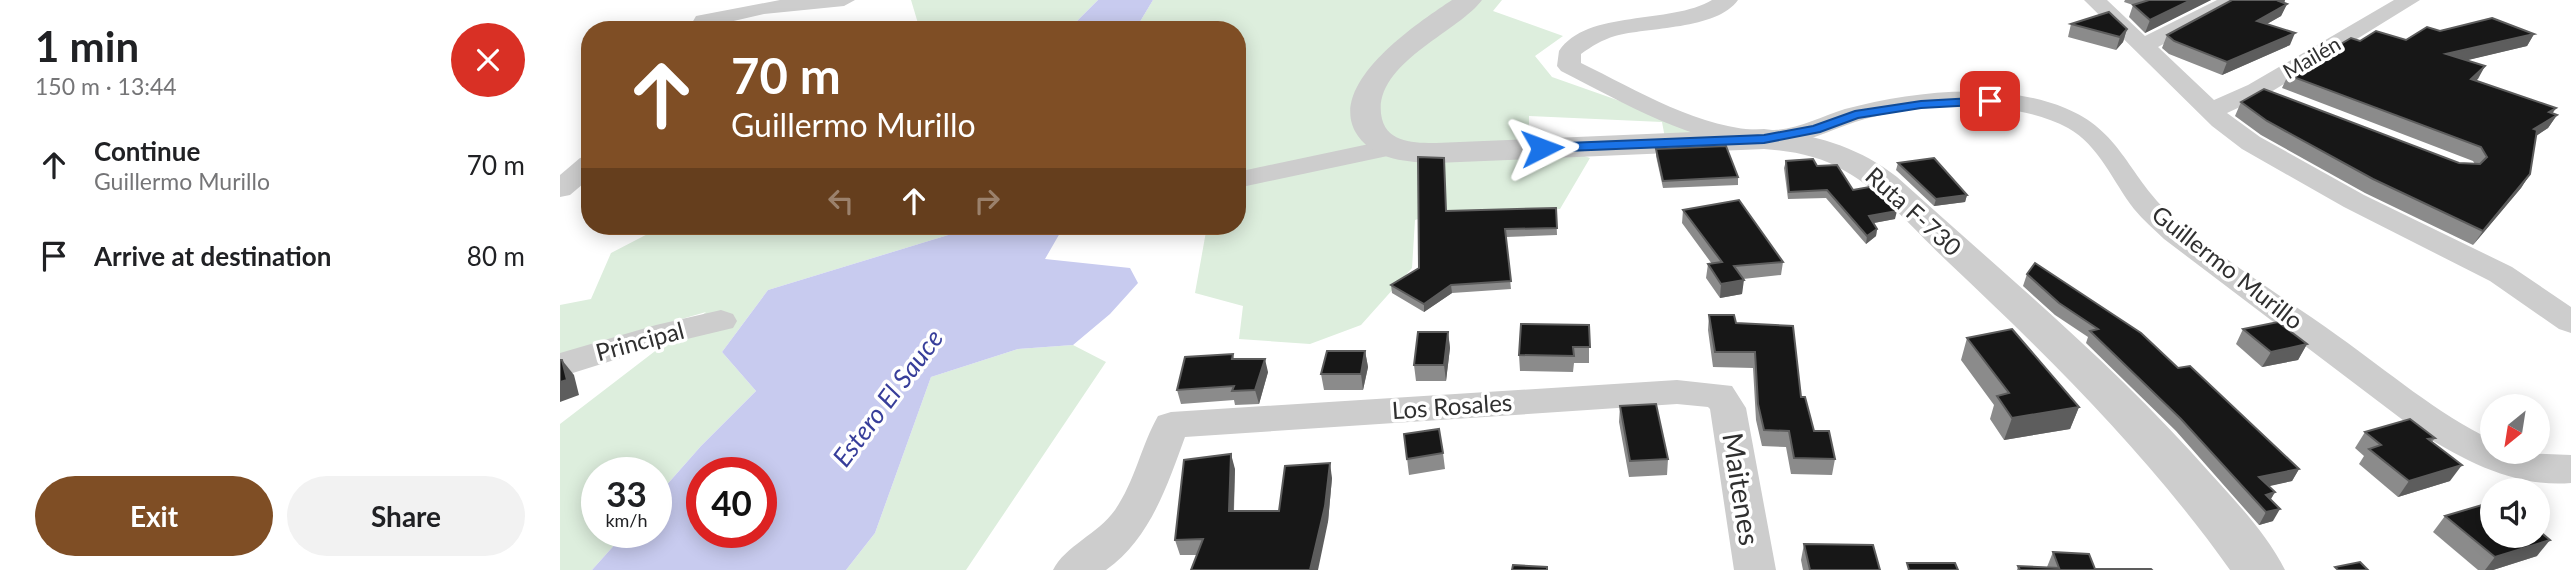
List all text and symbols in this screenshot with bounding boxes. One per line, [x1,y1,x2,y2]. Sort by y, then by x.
text: 1 min [35,21,139,71]
button: close [451,23,525,97]
street label: Mailén [2278,30,2345,83]
text: 70 m [731,46,841,104]
icon: ahead [616,49,707,140]
pin [1960,71,2020,131]
text: 150 m · 13:44 [35,72,177,100]
icon: arrive [1971,82,2009,120]
text: Guillermo Murillo [731,105,976,144]
position arrow [1505,111,1579,185]
text: Continue [94,135,200,167]
icon: ahead [35,146,73,184]
text: 70 m [467,149,525,181]
street label: Ruta F-730 [1860,160,1968,261]
text: Guillermo Murillo [94,167,270,195]
icon: left [822,182,860,220]
icon: ahead [895,182,933,220]
icon: right [968,182,1006,220]
street label: Guillermo Murillo [2147,199,2309,335]
icon: arrive [35,237,73,275]
text: Arrive at destination [94,240,331,272]
text: 80 m [467,240,525,272]
street label: Principal [592,315,687,366]
water label: Estero El Sauce [825,322,949,472]
street label: Los Rosales [1391,387,1513,424]
north arrow [2480,394,2550,464]
map controls [2480,394,2550,548]
street label: Maitenes [1716,430,1768,548]
speed limit sign: 40 [686,457,777,548]
text: 33 [606,472,647,514]
button: Exit [35,476,273,556]
button: Share [287,476,525,556]
button: sound [2480,478,2550,548]
text: km/h [605,509,648,531]

